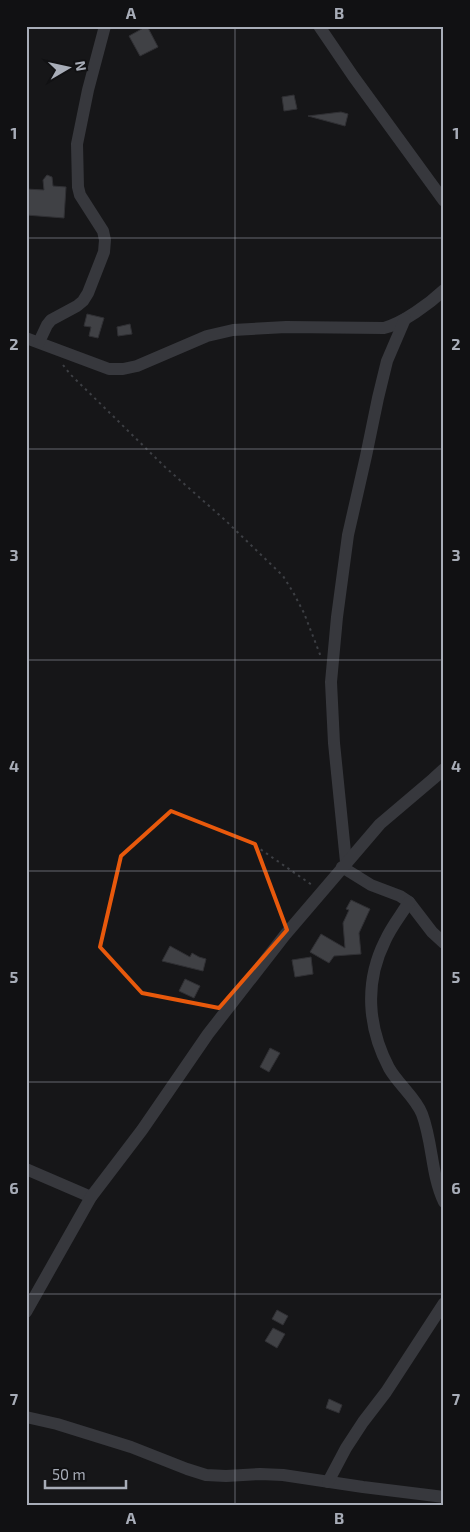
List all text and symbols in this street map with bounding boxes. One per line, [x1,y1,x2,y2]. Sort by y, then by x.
text: A [126,3,137,22]
text: B [334,3,344,22]
north arrow [42,42,92,92]
text: N [72,60,91,72]
text: 1 [11,123,17,142]
text: 1 [453,123,459,142]
text: 2 [9,334,19,353]
text: 2 [451,334,461,353]
text: 3 [9,545,19,564]
text: 3 [451,545,461,564]
text: 4 [9,756,19,775]
text: 4 [451,756,461,775]
text: 5 [10,967,19,986]
text: 5 [452,967,461,986]
text: 6 [9,1178,19,1197]
text: 6 [451,1178,461,1197]
text: 7 [10,1389,19,1408]
text: 7 [452,1389,461,1408]
scale bar [45,1457,126,1489]
text: 50 m [52,1465,86,1483]
text: A [126,1508,137,1527]
text: B [334,1508,344,1527]

